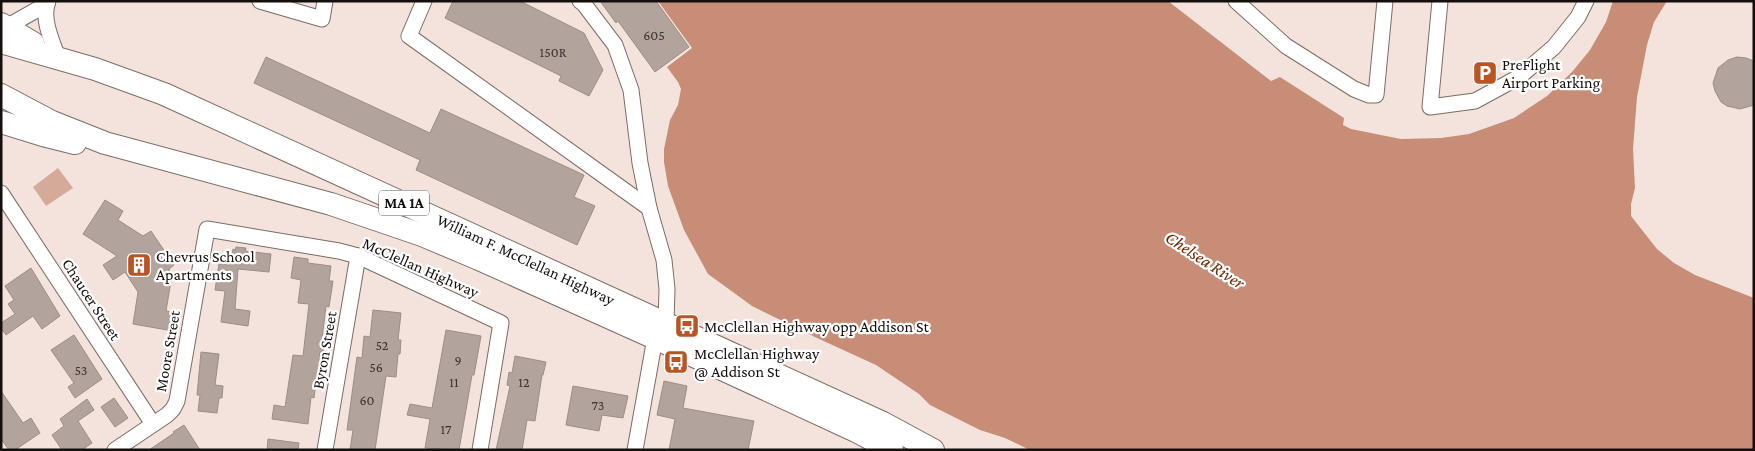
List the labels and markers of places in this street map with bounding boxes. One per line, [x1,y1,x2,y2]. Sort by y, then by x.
place label: PreFlight Airport Parking [1502,56,1600,92]
parking icon: PreFlight Airport Parking [1472,60,1498,86]
place label: Chevrus School Apartments [156,248,255,284]
building icon: Chevrus School Apartments [126,252,152,278]
bus stop icon: McClellan Highway opp Addison St [674,313,700,339]
place label: McClellan Highway opp Addison St [704,318,929,336]
place label: McClellan Highway @ Addison St [694,345,820,381]
bus stop icon: McClellan Highway @ Addison St [663,349,689,375]

